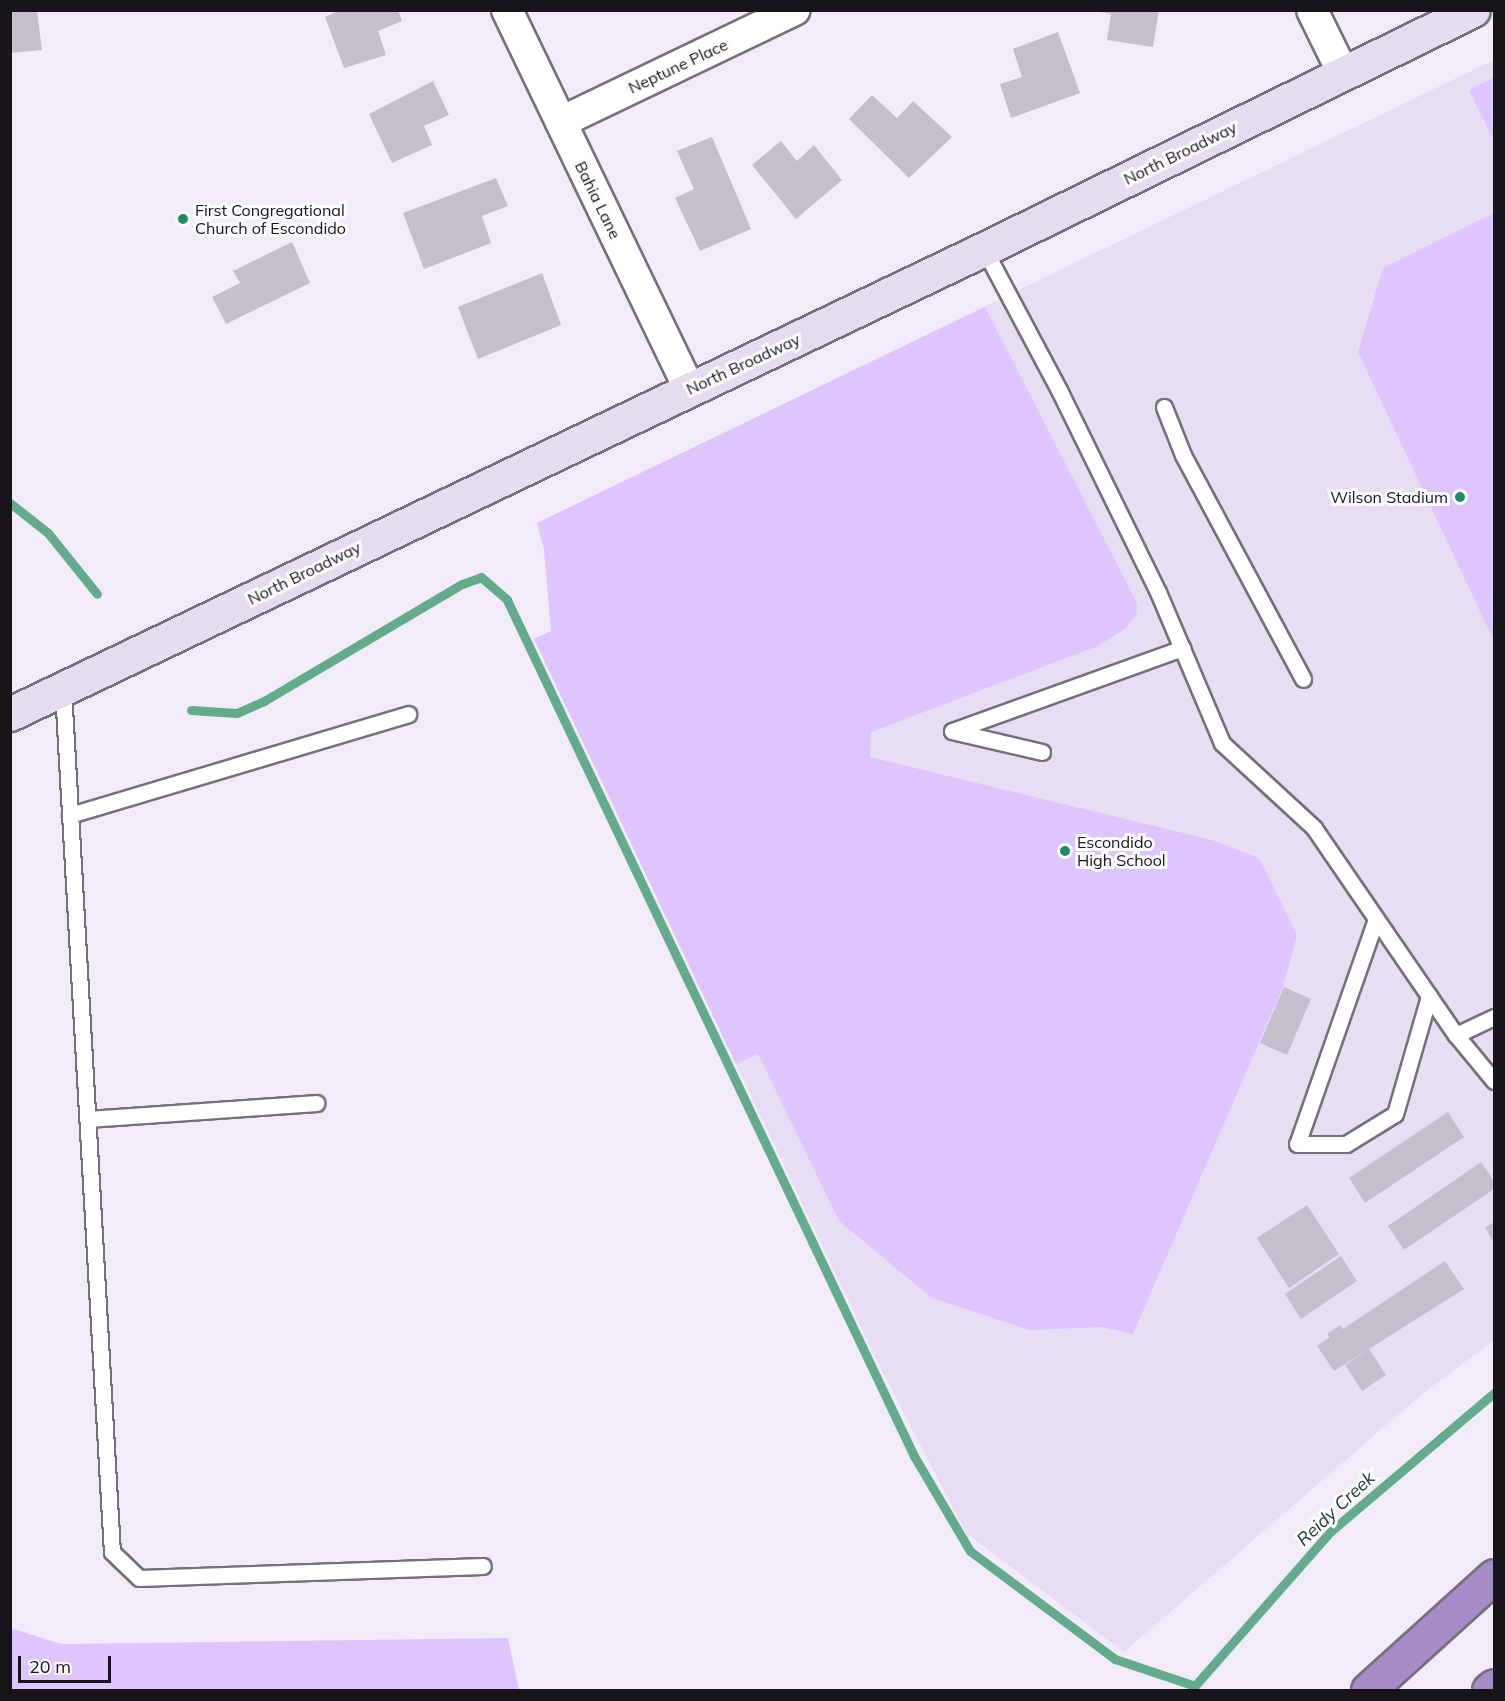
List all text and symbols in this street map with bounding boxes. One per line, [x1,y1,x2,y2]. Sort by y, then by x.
street label: Neptune Place [625,35,731,97]
street label: North Broadway [1120,117,1240,189]
street label: Bahia Lane [571,158,625,242]
place label: First Congregational Church of Escondido [195,200,346,238]
marker: First Congregational Church of Escondido [176,212,190,226]
street label: North Broadway [683,329,803,399]
place label: Wilson Stadium [1330,487,1448,507]
marker: Wilson Stadium [1453,490,1467,504]
street label: North Broadway [244,537,364,609]
place label: Escondido High School [1077,832,1166,870]
marker: Escondido High School [1058,844,1072,858]
water label: Reidy Creek [1292,1467,1380,1551]
scale bar [21,1644,114,1682]
text: 20 m [29,1655,71,1678]

